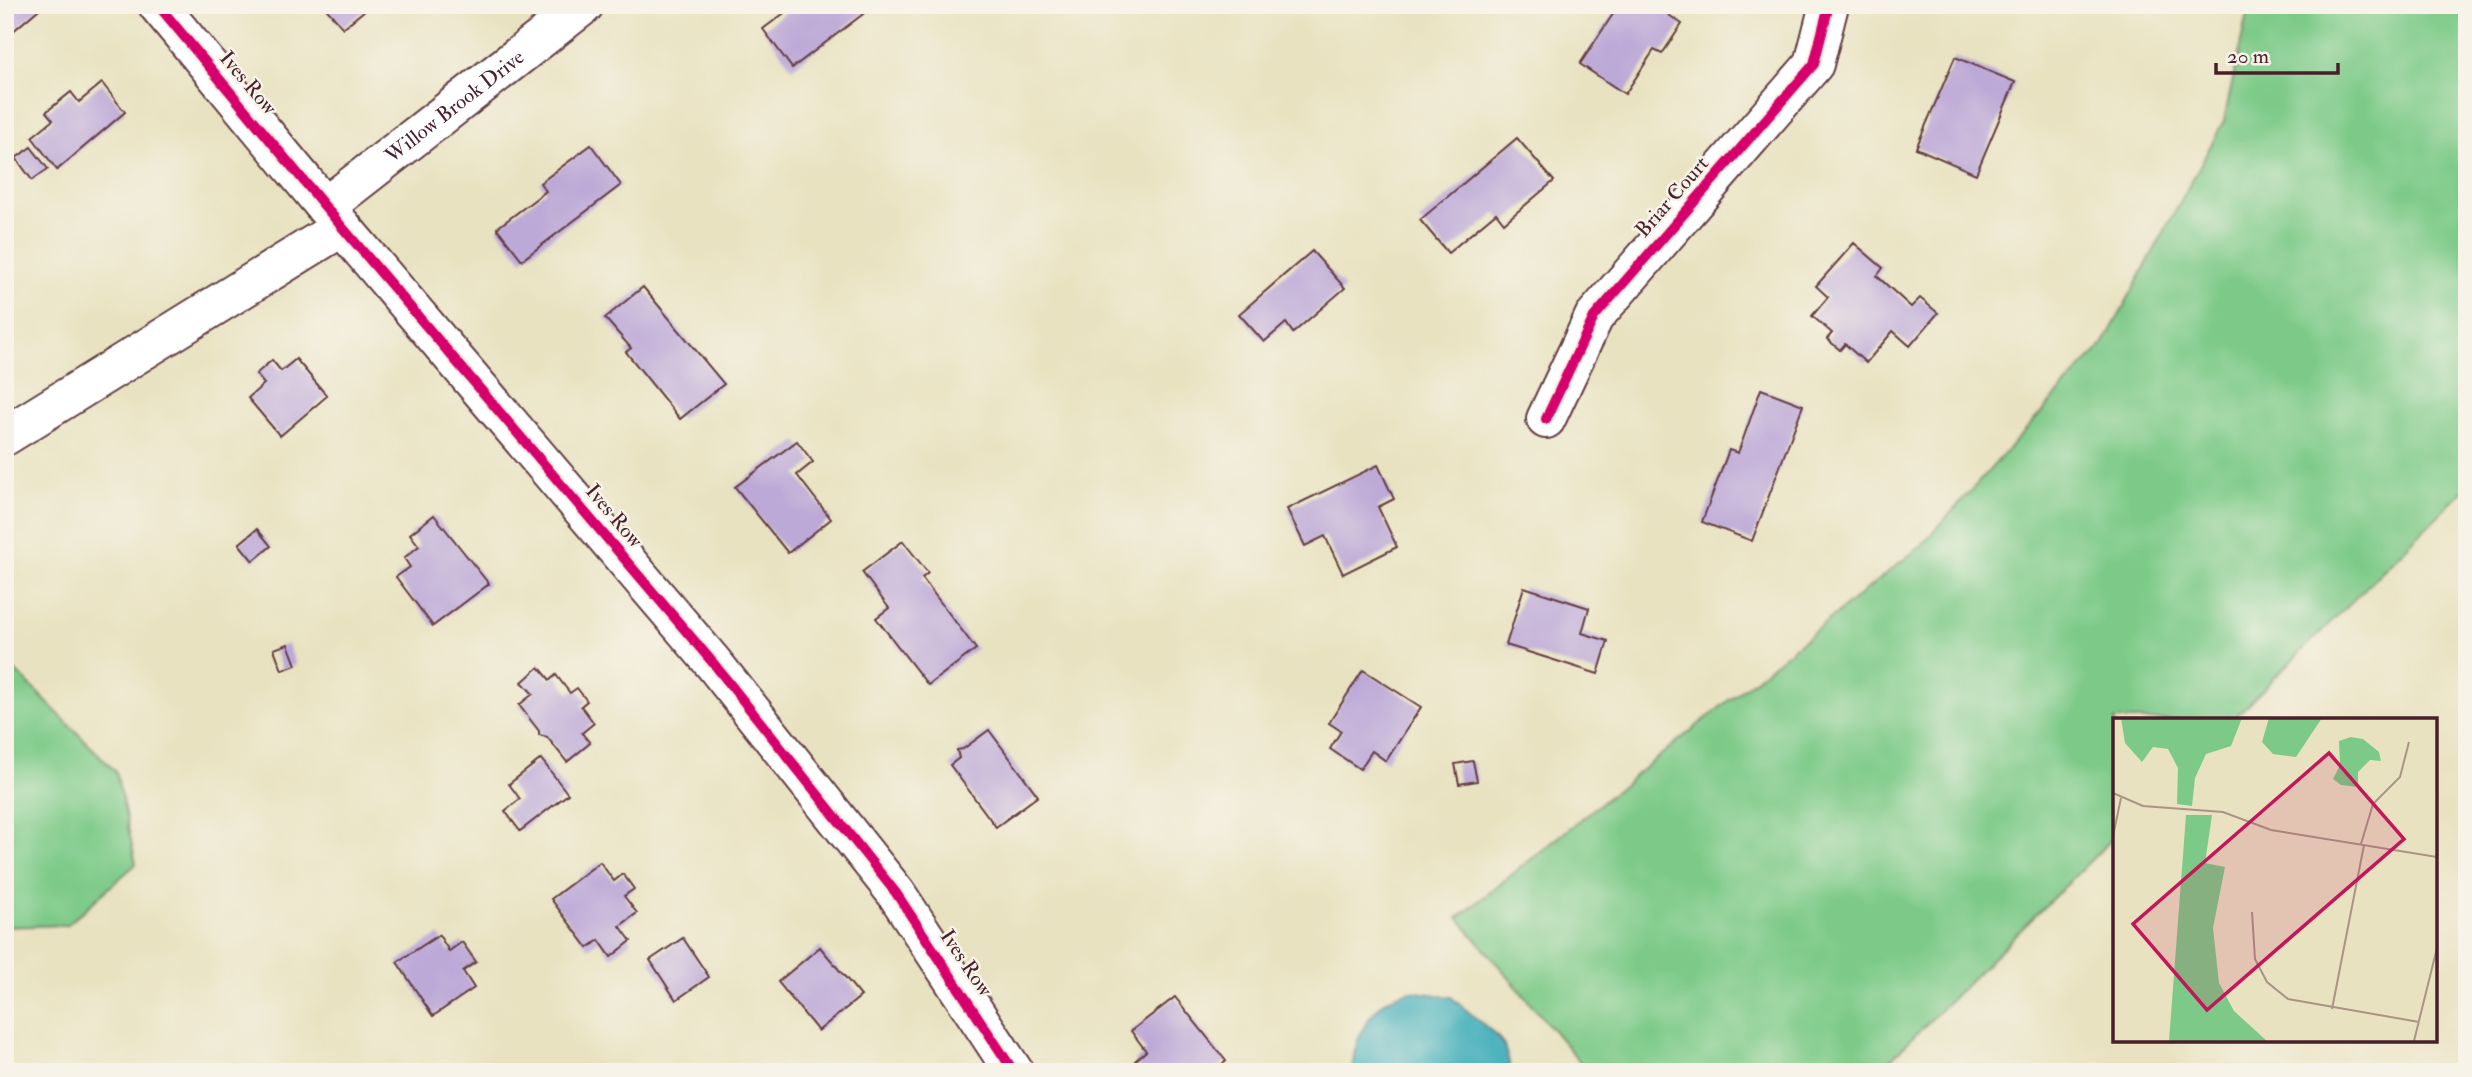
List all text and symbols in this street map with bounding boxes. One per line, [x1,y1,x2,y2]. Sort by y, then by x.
scale bar [2216,32,2339,76]
street label: Willow Brook Drive [379,43,530,169]
text: 20 m [2227,43,2269,70]
street label: Ives Row [213,46,283,121]
street label: Briar Court [1629,151,1715,243]
street label: Ives Row [579,479,649,554]
inset map [2113,718,2437,1042]
street label: Ives Row [934,924,999,1003]

